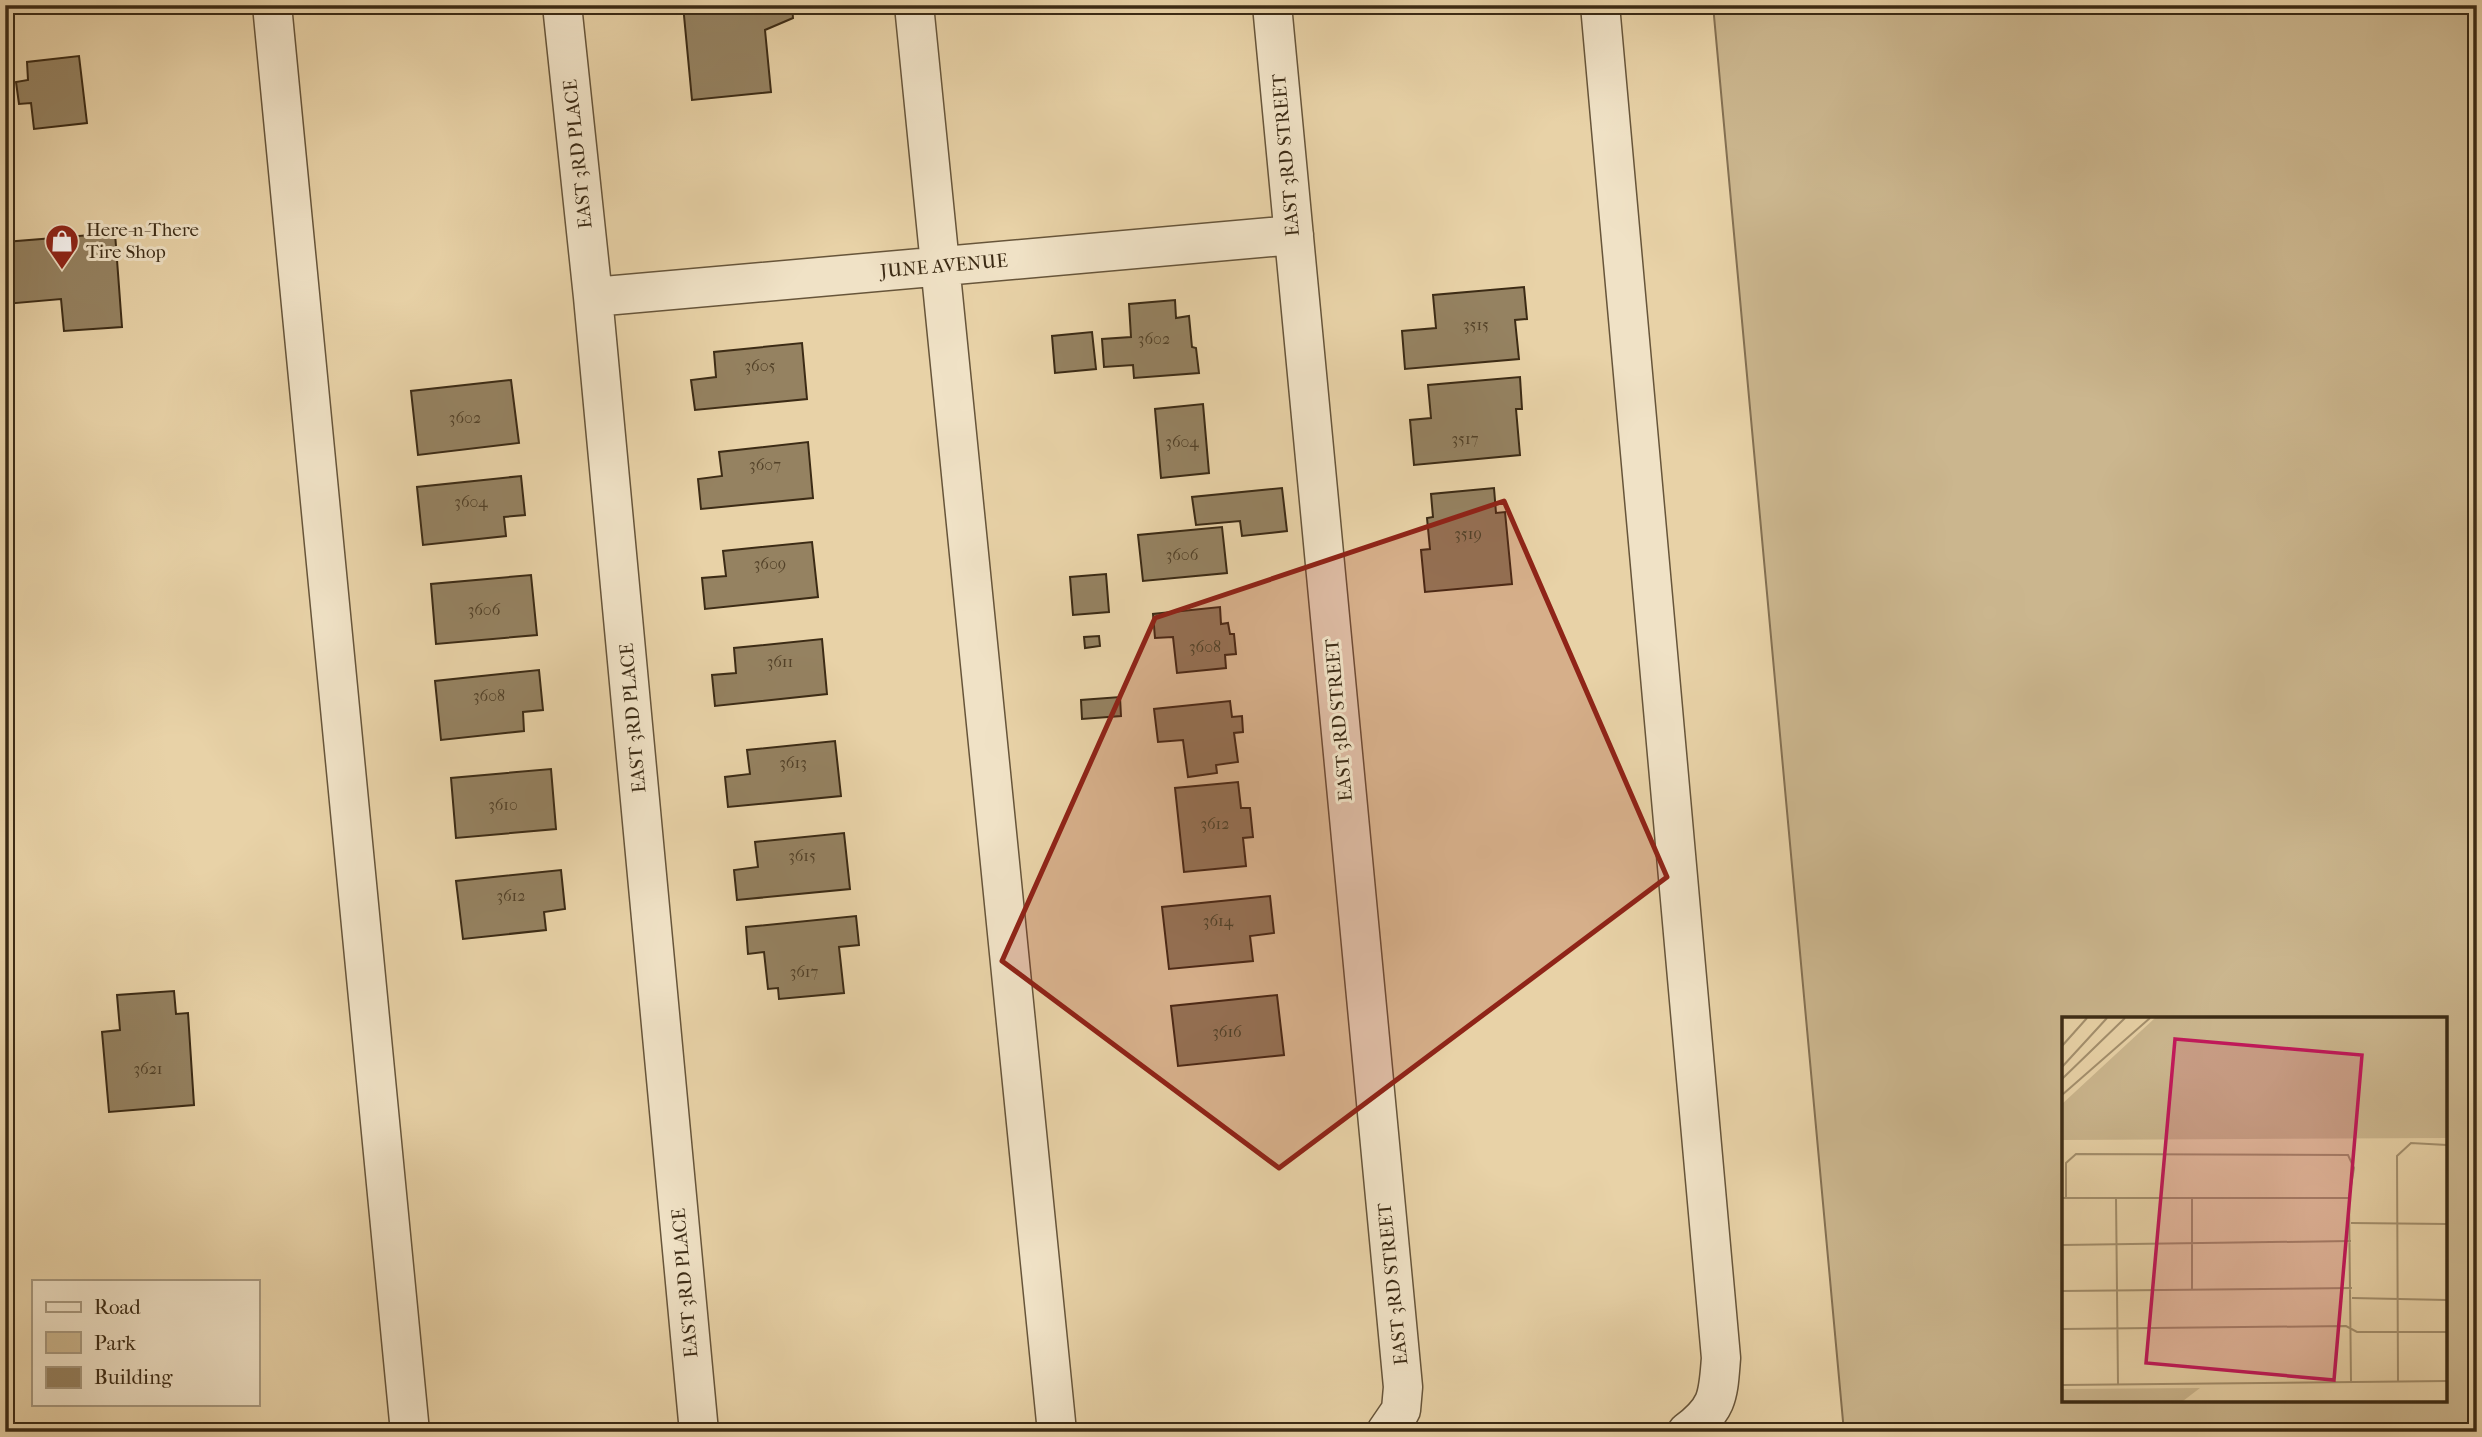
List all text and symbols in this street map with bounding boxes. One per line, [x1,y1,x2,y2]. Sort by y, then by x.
street label: EAST 3RD STREET [1268,73,1304,237]
street label: EAST 3RD PLACE [559,78,597,230]
place label: Here-n-There Tire Shop [86,219,199,263]
shop icon: Here-n-There Tire Shop [43,222,81,271]
street label: JUNE AVENUE [877,249,1009,283]
house number: 3515 [1463,315,1489,334]
house number: 3602 [1138,329,1170,348]
house number: 3605 [745,356,776,375]
house number: 3602 [449,408,481,427]
house number: 3517 [1452,429,1479,448]
house number: 3604 [1165,432,1199,451]
house number: 3607 [749,455,781,474]
house number: 3604 [454,492,488,511]
house number: 3519 [1454,524,1482,543]
house number: 3606 [1166,545,1199,564]
house number: 3609 [754,554,786,573]
house number: 3606 [468,600,501,619]
house number: 3608 [1189,637,1221,656]
street label: EAST 3RD STREET [1321,638,1357,802]
street label: EAST 3RD PLACE [615,642,651,794]
house number: 3611 [767,652,793,671]
house number: 3608 [473,686,505,705]
house number: 3613 [779,753,807,772]
house number: 3610 [488,795,518,814]
house number: 3612 [1200,814,1230,833]
house number: 3615 [788,846,816,865]
house number: 3612 [496,886,526,905]
house number: 3614 [1203,911,1234,930]
house number: 3617 [790,962,819,981]
inset map [2062,1017,2447,1402]
house number: 3616 [1212,1022,1242,1041]
house number: 3621 [133,1059,163,1078]
street label: EAST 3RD STREET [1374,1202,1412,1366]
street label: EAST 3RD PLACE [667,1207,703,1359]
legend [32,1280,259,1406]
text: Road [94,1295,141,1319]
text: Park [94,1331,136,1355]
text: Building [94,1365,173,1389]

